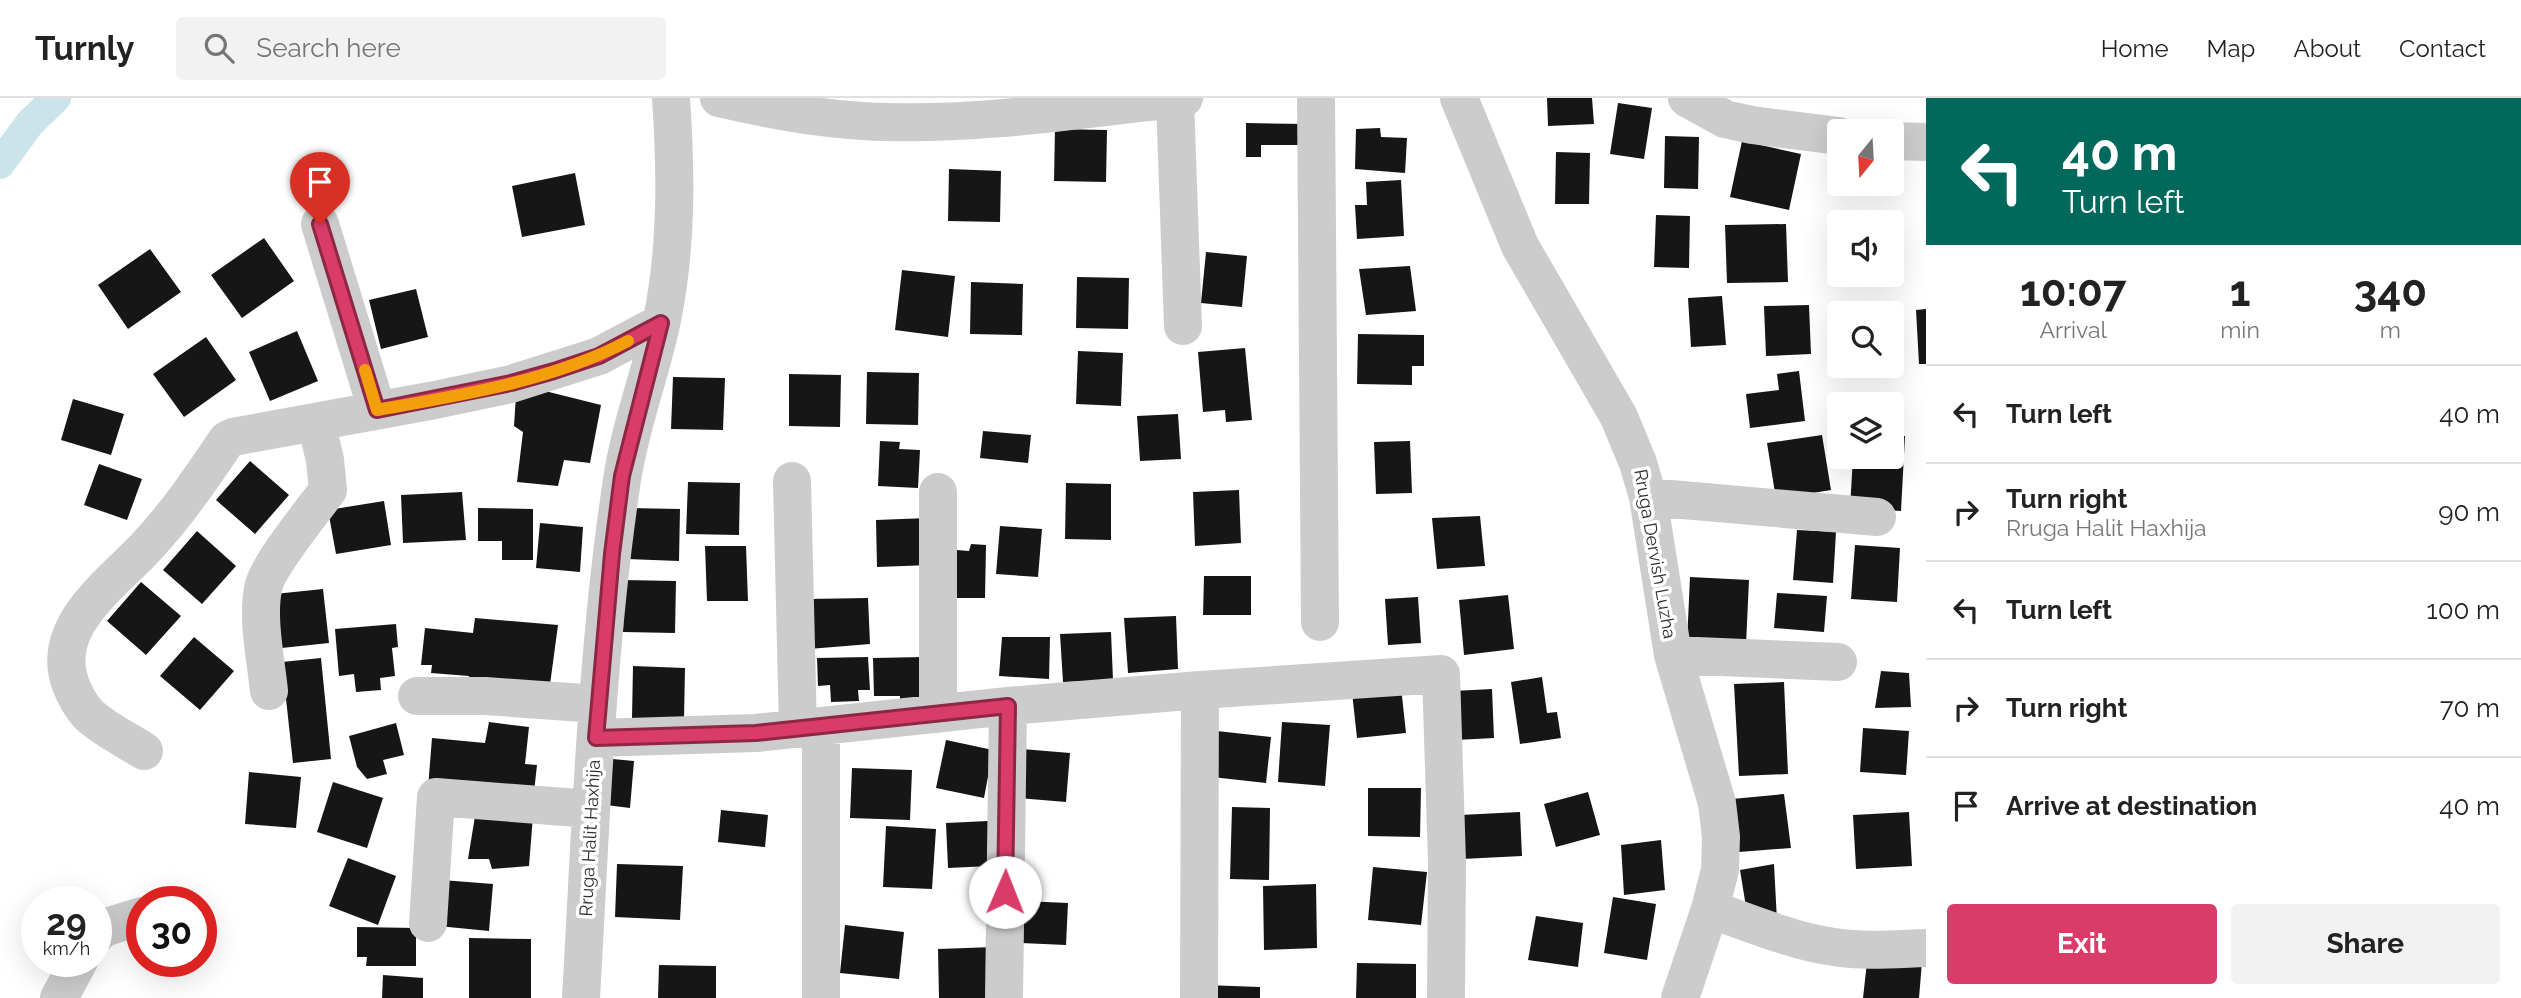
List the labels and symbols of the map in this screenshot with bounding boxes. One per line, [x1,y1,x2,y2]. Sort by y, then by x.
north arrow [1827,119,1904,196]
pin [290,152,350,224]
street label: Rruga Dervish Luzha [1630,468,1681,640]
street label: Rruga Halit Haxhija [575,759,604,917]
position arrow [968,855,1042,929]
speed limit sign: 30 [126,886,217,977]

